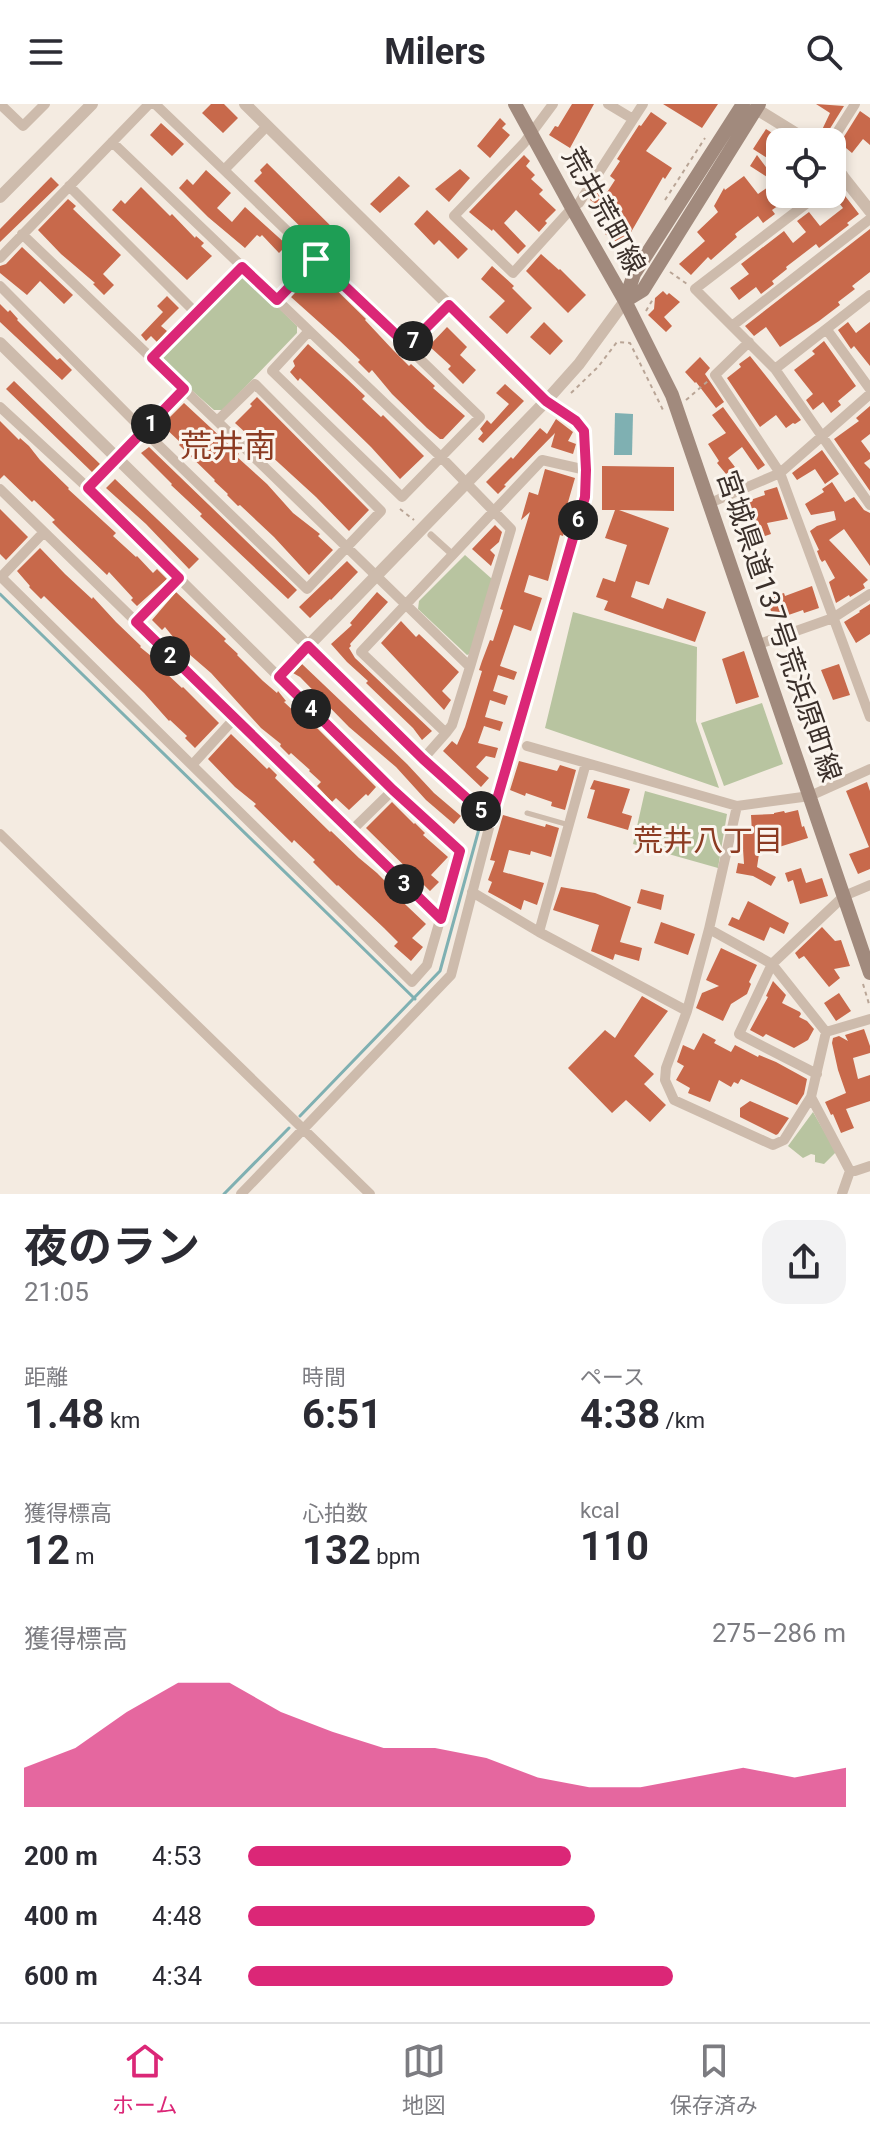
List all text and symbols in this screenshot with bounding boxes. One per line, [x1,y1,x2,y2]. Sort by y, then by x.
icon: menu [24,30,68,74]
icon: search [802,30,846,74]
text: Milers [384,31,486,73]
map controls [766,128,846,208]
button: locate [766,128,846,208]
street label: 荒井荒町線 [556,142,652,280]
pin [282,225,350,293]
icon: arrive [294,237,338,281]
pin: 7 [393,321,433,361]
text: 7 [407,328,419,353]
pin: 1 [131,404,171,444]
text: 1 [145,411,157,436]
district label: 荒井南 [180,427,276,465]
street label: 宮城県道137号荒浜原町線 [710,466,848,786]
pin: 6 [558,500,598,540]
text: 6 [572,507,584,532]
pin: 2 [150,636,190,676]
text: 2 [164,643,176,668]
pin: 4 [291,689,331,729]
text: 4 [305,696,317,721]
pin: 5 [461,791,501,831]
text: 5 [475,798,487,823]
district label: 荒井八丁目 [633,823,783,858]
pin: 3 [384,864,424,904]
text: 3 [398,871,410,896]
button: share [762,1220,846,1304]
text: 夜のラン [24,1221,200,1273]
text: 21:05 [24,1277,89,1307]
text: 距離 [24,1365,68,1390]
text: 時間 [302,1365,346,1390]
text: ペース [580,1365,645,1390]
text: 1.48 [24,1391,104,1438]
text: 6:51 [302,1391,382,1438]
text: 4:38 [580,1391,660,1438]
text: km [104,1408,140,1433]
text: /km [660,1408,705,1433]
text: kcal [580,1498,620,1523]
text: 獲得標高 [24,1501,112,1526]
text: 心拍数 [302,1501,368,1526]
text: 110 [580,1523,649,1570]
text: 12 [24,1527,70,1574]
text: 132 [302,1527,371,1574]
text: m [70,1544,95,1569]
text: bpm [371,1544,420,1569]
text: 275–286 m [712,1618,846,1648]
text: 獲得標高 [24,1624,128,1654]
text: 200 m [24,1841,98,1871]
text: 4:53 [152,1841,202,1871]
text: 400 m [24,1901,98,1931]
text: 4:48 [152,1901,202,1931]
text: 600 m [24,1961,98,1991]
text: 4:34 [152,1961,202,1991]
tab: ホーム [112,2039,177,2119]
tab: 地図 [402,2039,446,2119]
tab: 保存済み [670,2039,758,2119]

